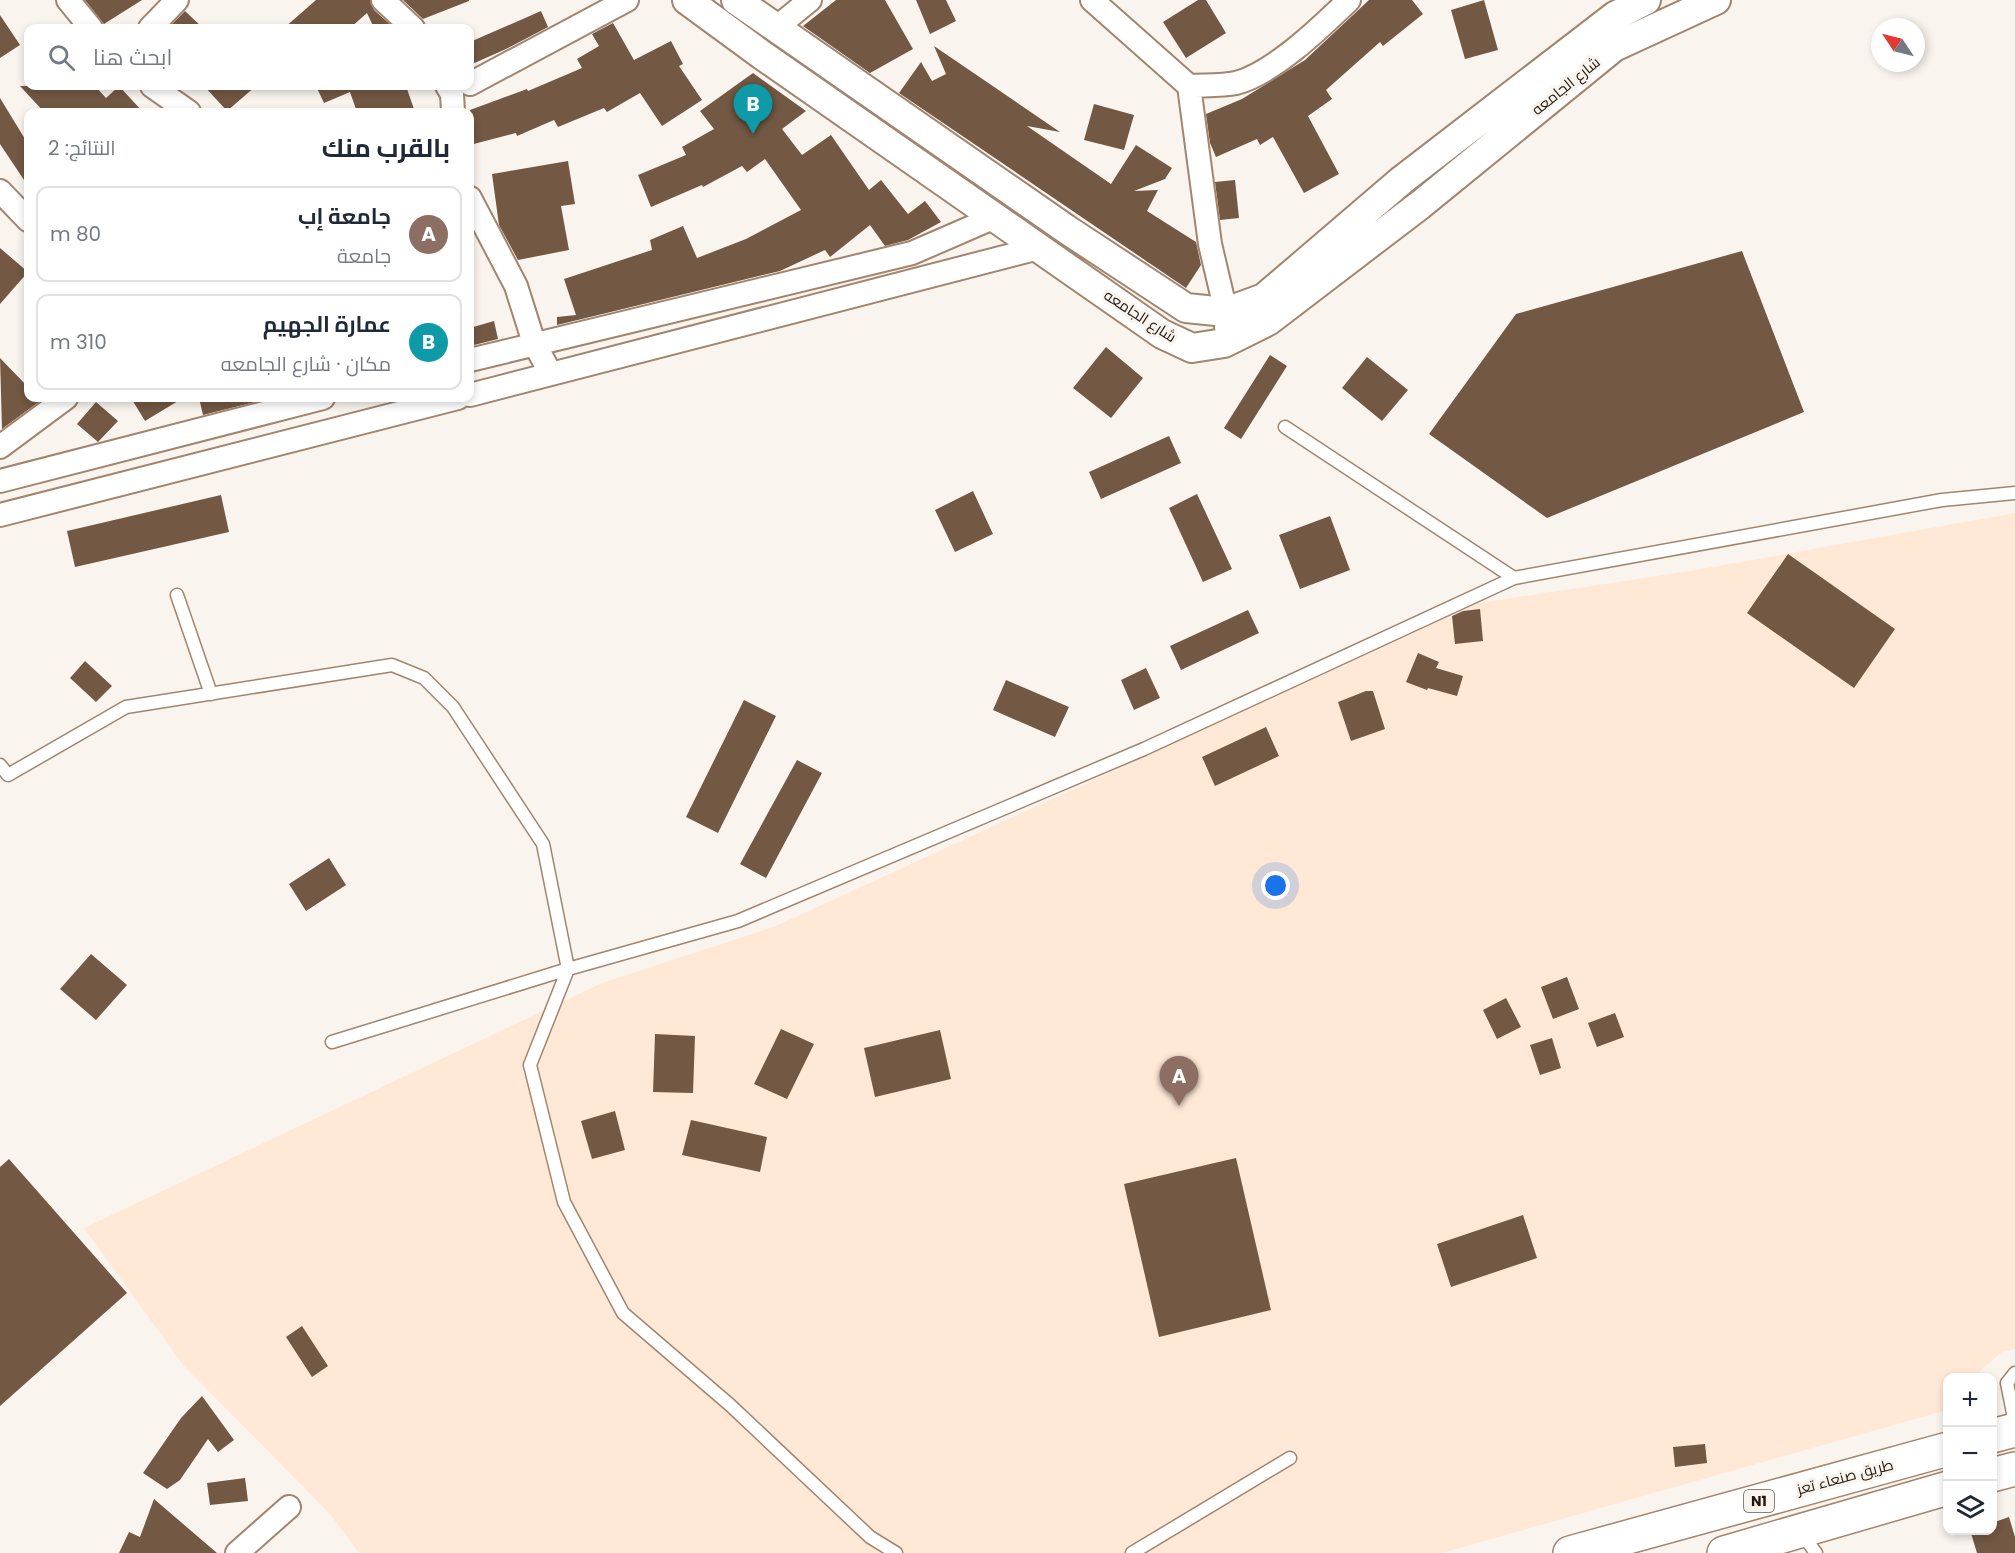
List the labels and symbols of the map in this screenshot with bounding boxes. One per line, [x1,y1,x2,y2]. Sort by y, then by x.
north arrow [1871,18,1925,72]
street label: شارع الجامعه [1527,51,1605,121]
pin: B [734,84,772,134]
street label: شارع الجامعه [1099,284,1181,348]
your location [1261,871,1290,900]
pin: A [1160,1056,1198,1106]
street label: طريق صنعاء تعز [1793,1454,1895,1500]
road number: N1 [1744,1490,1774,1512]

